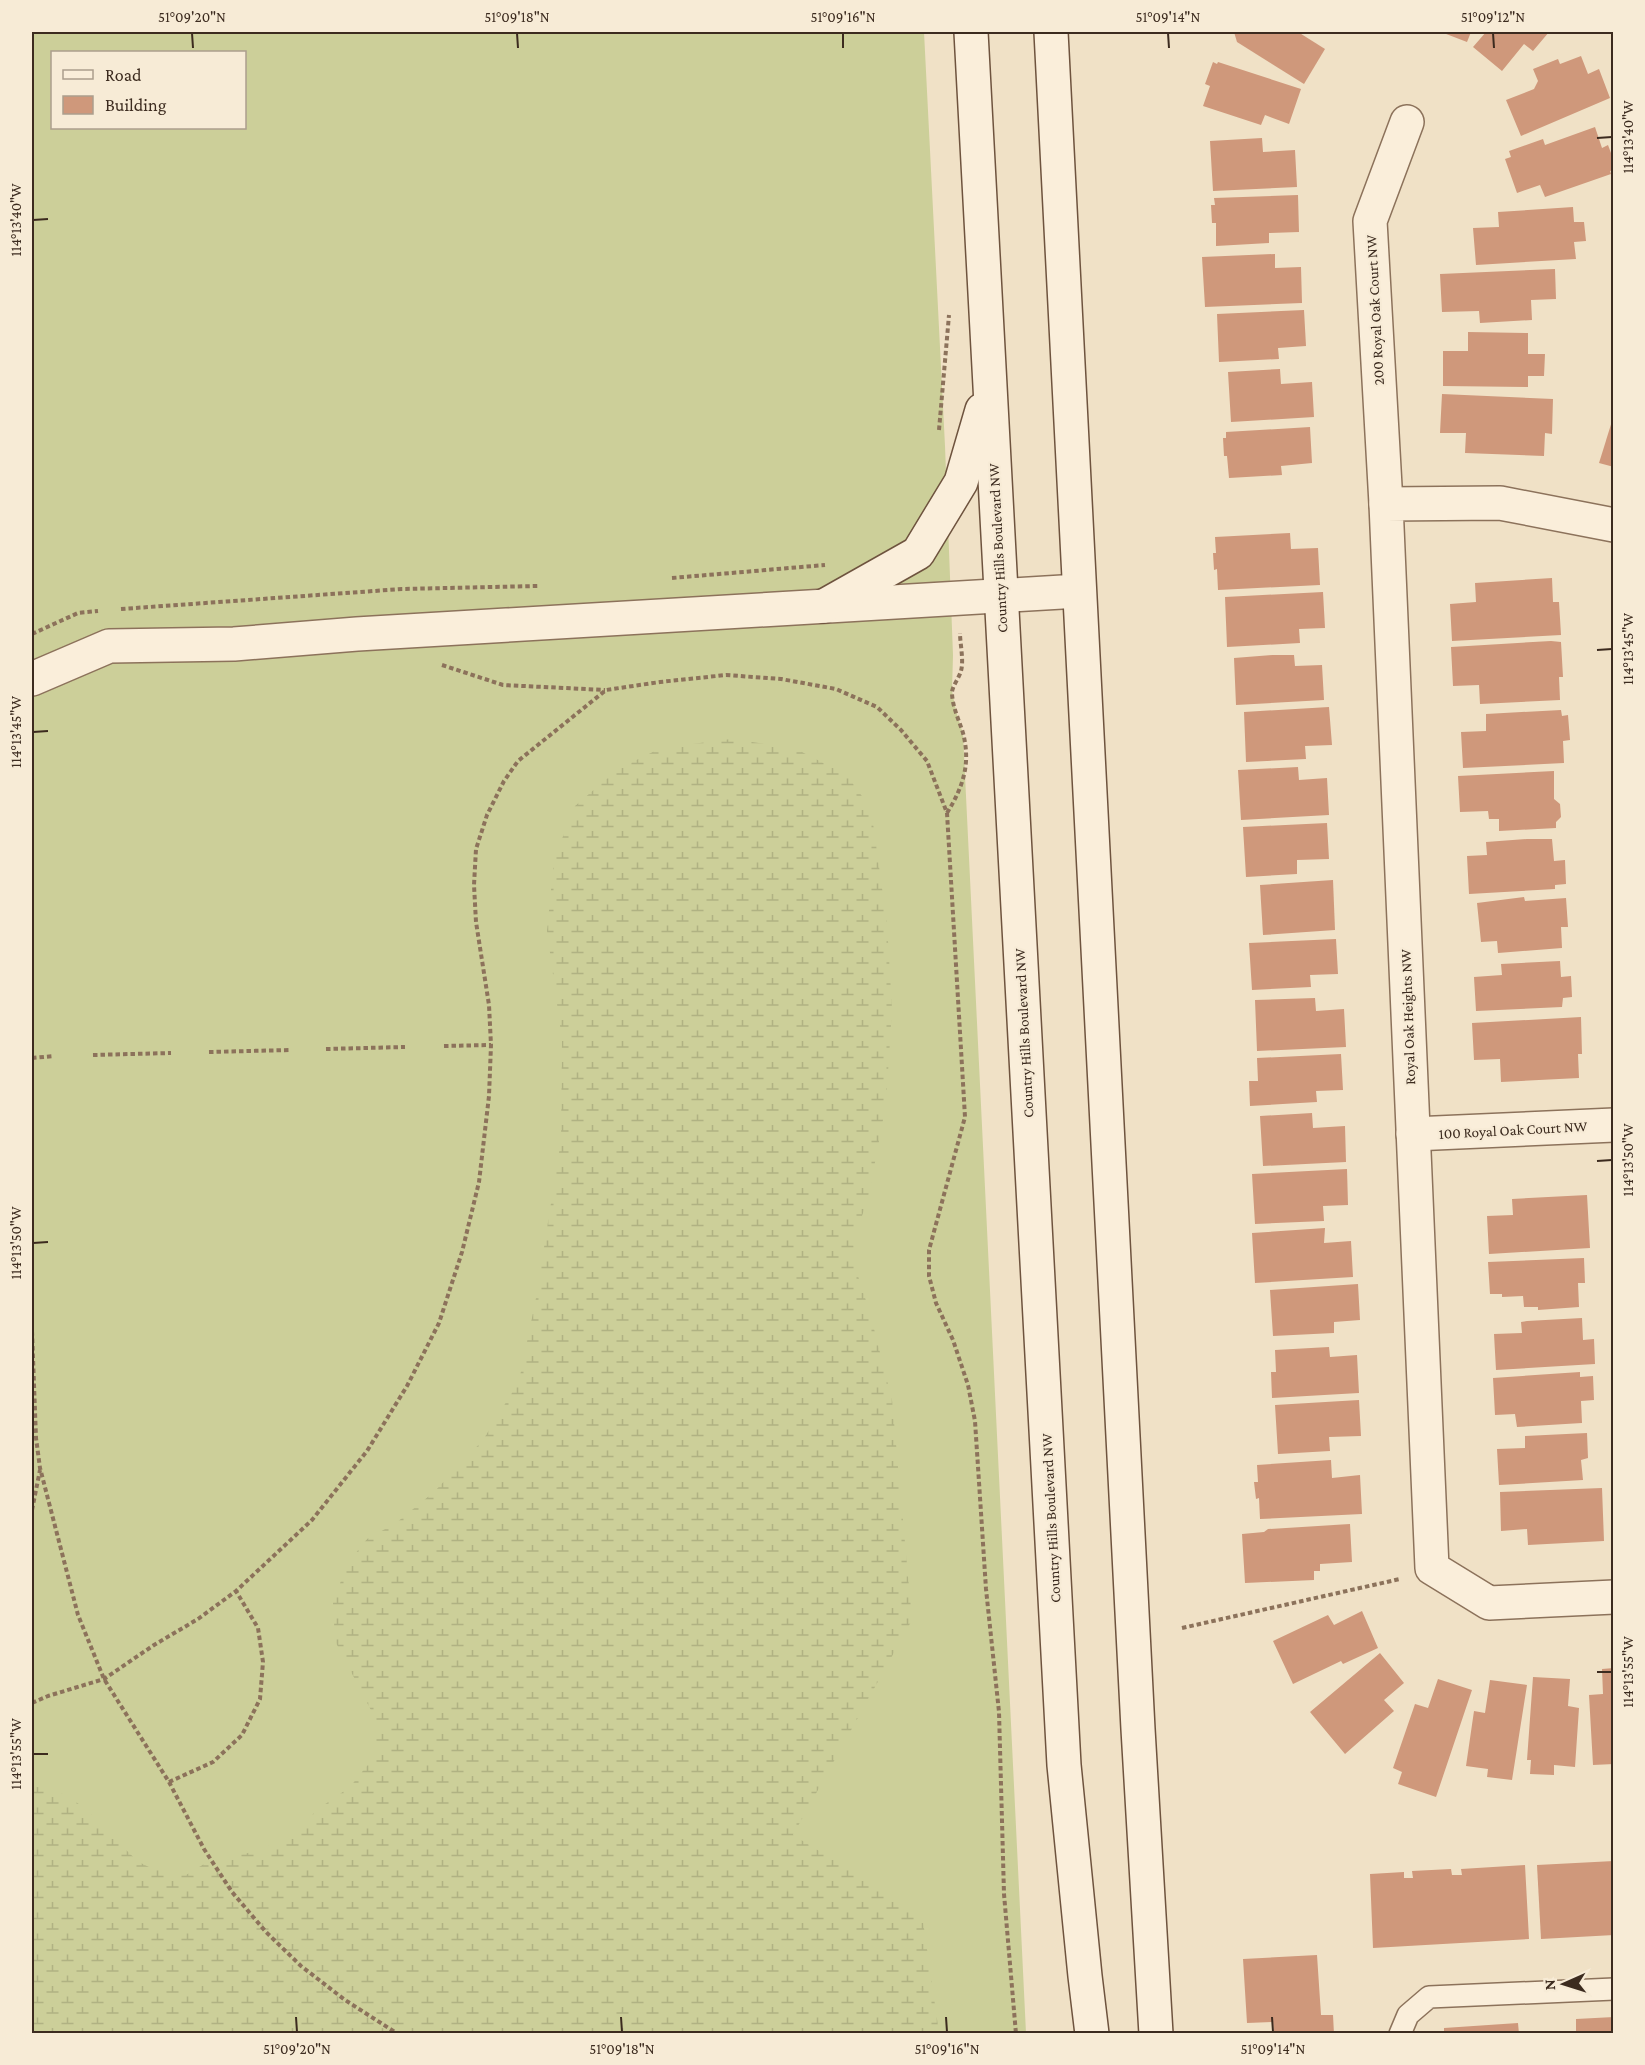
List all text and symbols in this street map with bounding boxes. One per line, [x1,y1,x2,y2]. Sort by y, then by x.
text: 51°09'20"N [158,9,226,25]
text: 51°09'18"N [484,9,550,25]
text: 51°09'16"N [810,9,876,25]
text: 51°09'14"N [1136,9,1201,25]
text: 51°09'12"N [1461,9,1525,25]
legend [51,51,246,129]
text: Road [105,65,142,85]
text: Building [105,95,167,115]
text: 114°13'40"W [1620,100,1636,174]
text: 114°13'40"W [8,183,24,257]
street label: 200 Royal Oak Court NW [1363,234,1388,386]
street label: Country Hills Boulevard NW [986,463,1011,633]
text: 114°13'45"W [1620,613,1636,685]
text: 114°13'45"W [8,696,24,768]
street label: Country Hills Boulevard NW [1012,948,1037,1118]
street label: Royal Oak Heights NW [1398,949,1419,1085]
street label: 100 Royal Oak Court NW [1438,1118,1588,1143]
text: 114°13'50"W [1620,1123,1636,1196]
text: 114°13'50"W [8,1206,24,1279]
street label: Country Hills Boulevard NW [1039,1433,1064,1603]
text: 114°13'55"W [1620,1636,1636,1708]
text: 114°13'55"W [8,1718,24,1790]
north arrow [1534,1954,1594,2014]
text: N [1541,1979,1558,1991]
text: 51°09'20"N [263,2041,331,2057]
text: 51°09'18"N [589,2041,655,2057]
text: 51°09'16"N [914,2041,980,2057]
text: 51°09'14"N [1241,2041,1306,2057]

